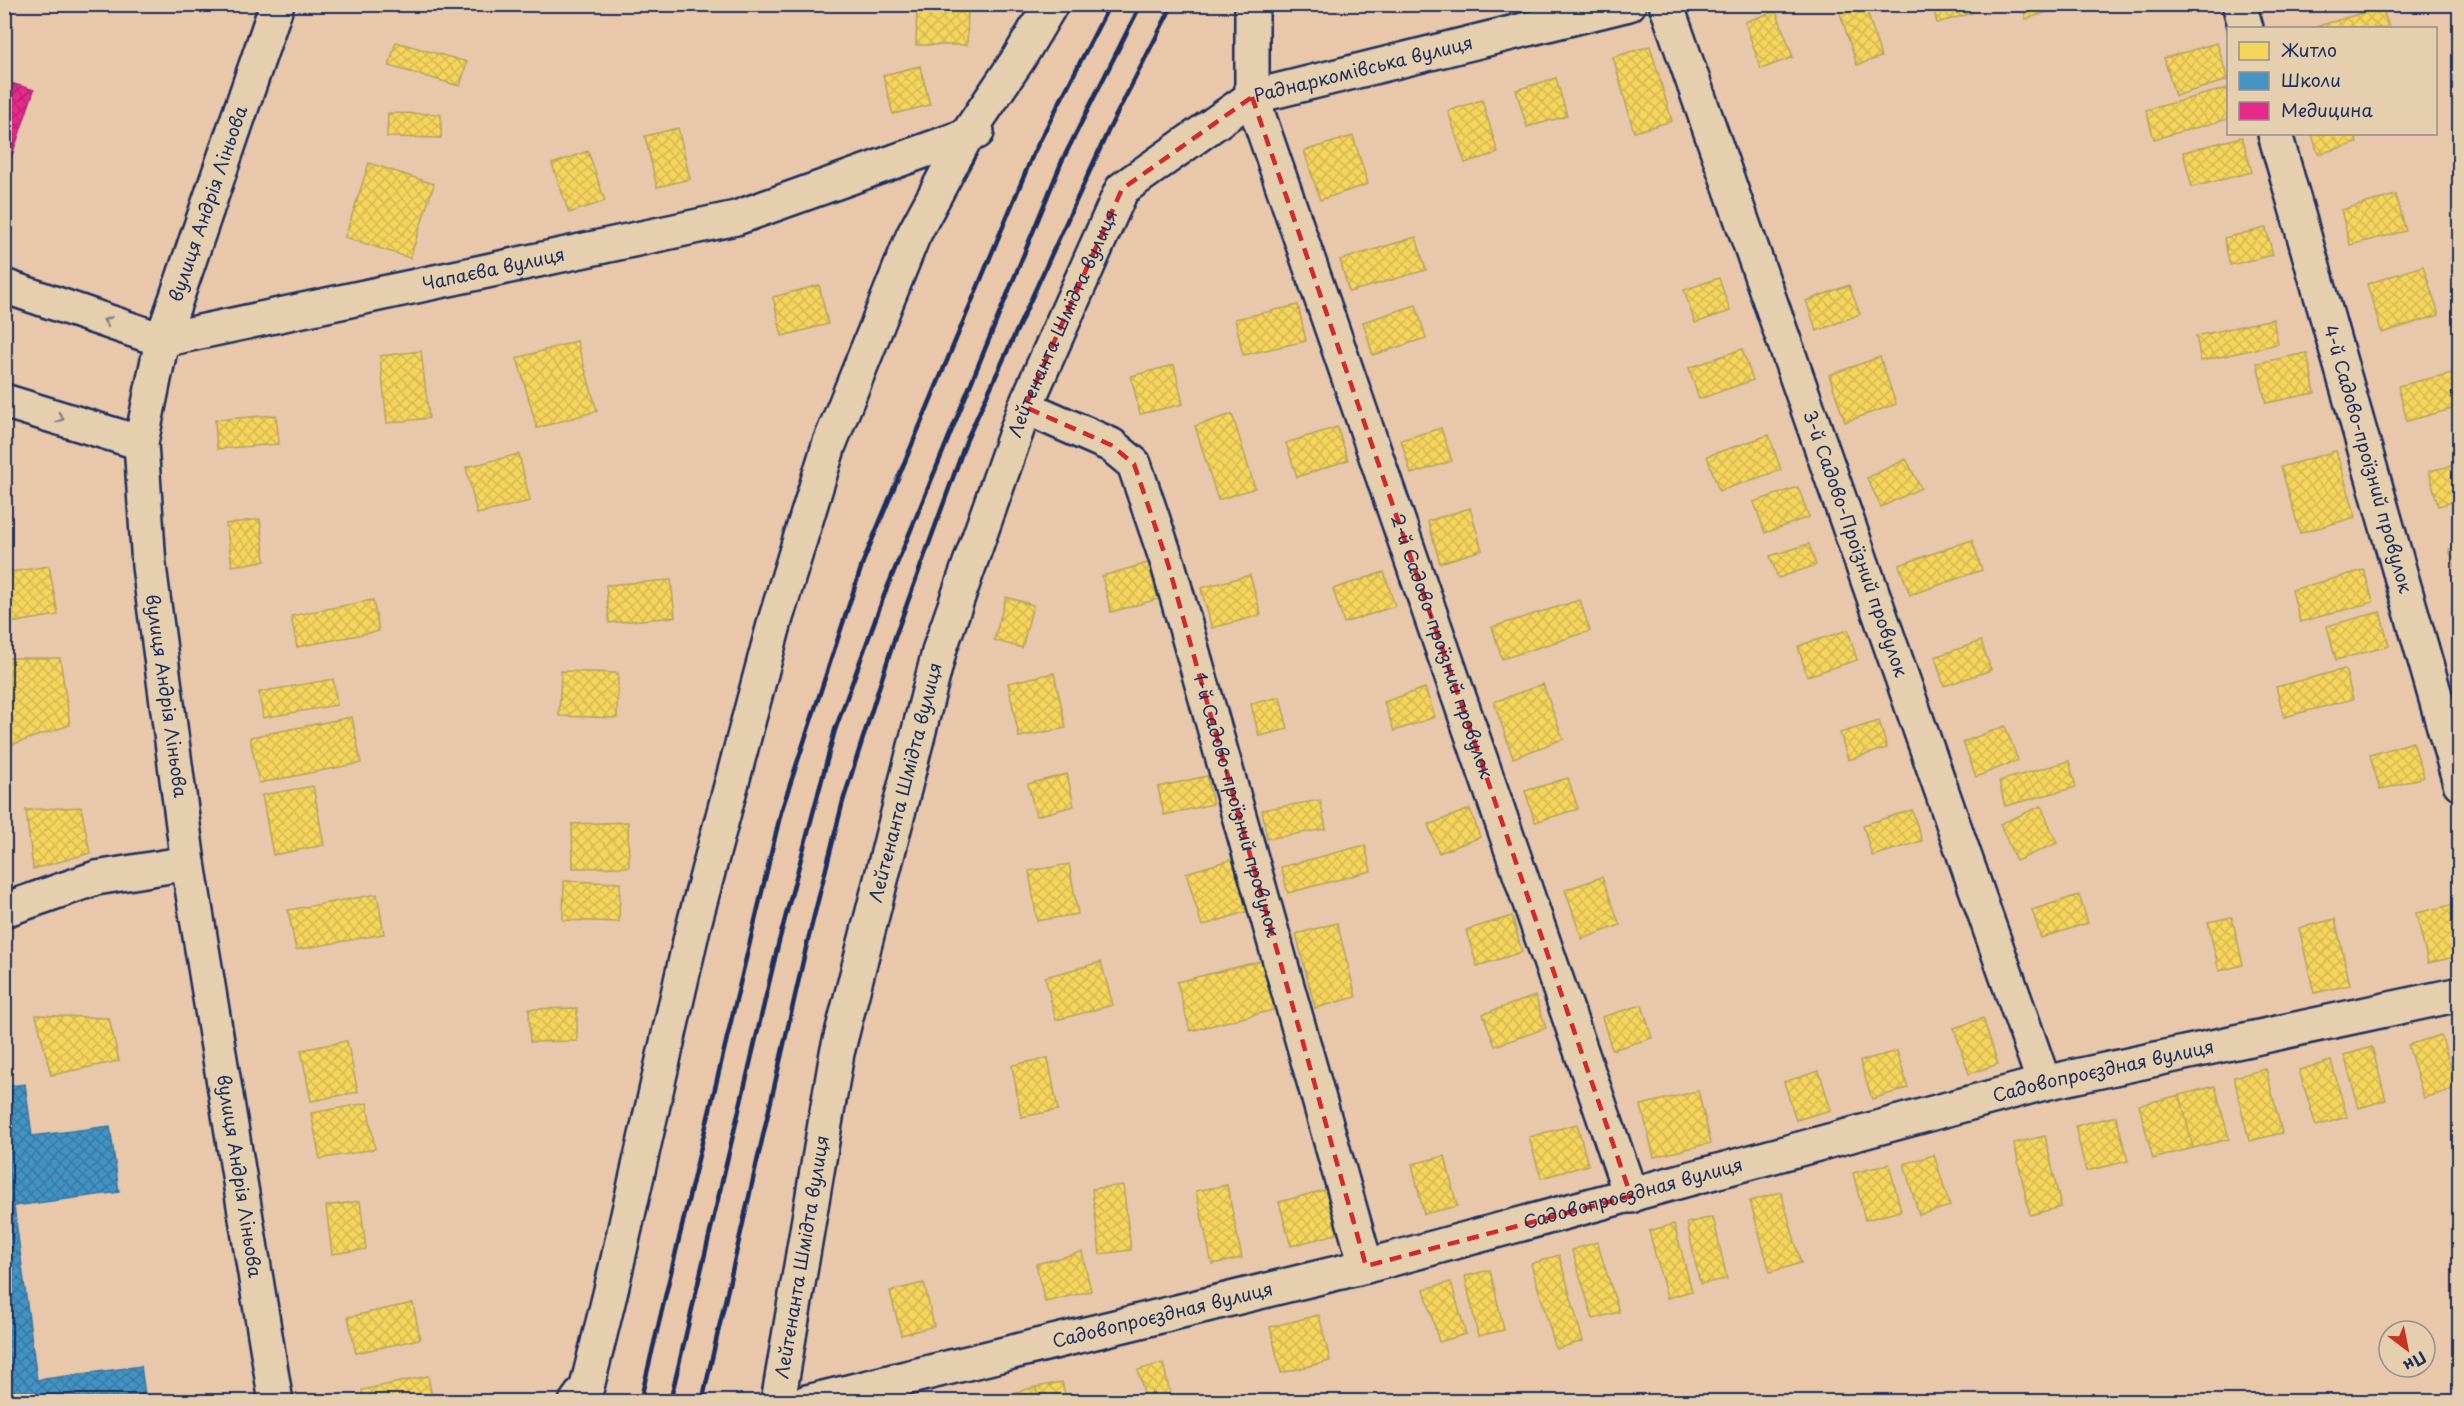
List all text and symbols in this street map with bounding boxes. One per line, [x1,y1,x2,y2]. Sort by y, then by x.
legend [2227,27,2437,135]
street label: Раднаркомівська вулиця [1251,28,1475,108]
text: Житло [2281,36,2337,63]
text: Школи [2281,66,2341,93]
text: Медицина [2281,96,2373,123]
street label: вулиця Андрія Ліньова [161,101,253,305]
street label: Лейтенанта Шмідта вулиця [1000,205,1123,441]
street label: Чапаєва вулиця [419,240,567,296]
one-way arrow [102,316,112,328]
street label: 4-й Садово-проїзний провулок [2318,321,2420,596]
street label: 3-й Садово-Проїзний провулок [1797,406,1916,681]
one-way arrow [55,411,65,423]
street label: 2-й Садово-проїзний провулок [1385,510,1501,782]
street label: вулиця Андрія Ліньова [140,592,195,800]
street label: Лейтенанта Шмідта вулиця [861,659,948,905]
street label: 1-й Садово-проїзний провулок [1187,669,1288,940]
street label: Садовопроєздная вулиця [1989,1032,2216,1108]
street label: вулиця Андрія Ліньова [211,1072,270,1280]
street label: Лейтенанта Шмідта вулиця [767,1133,835,1381]
street label: Садовопроєздная вулиця [1520,1150,1745,1235]
street label: Садовопроєздная вулиця [1049,1274,1275,1354]
north arrow [2377,1319,2437,1379]
text: Пн [2399,1346,2432,1379]

